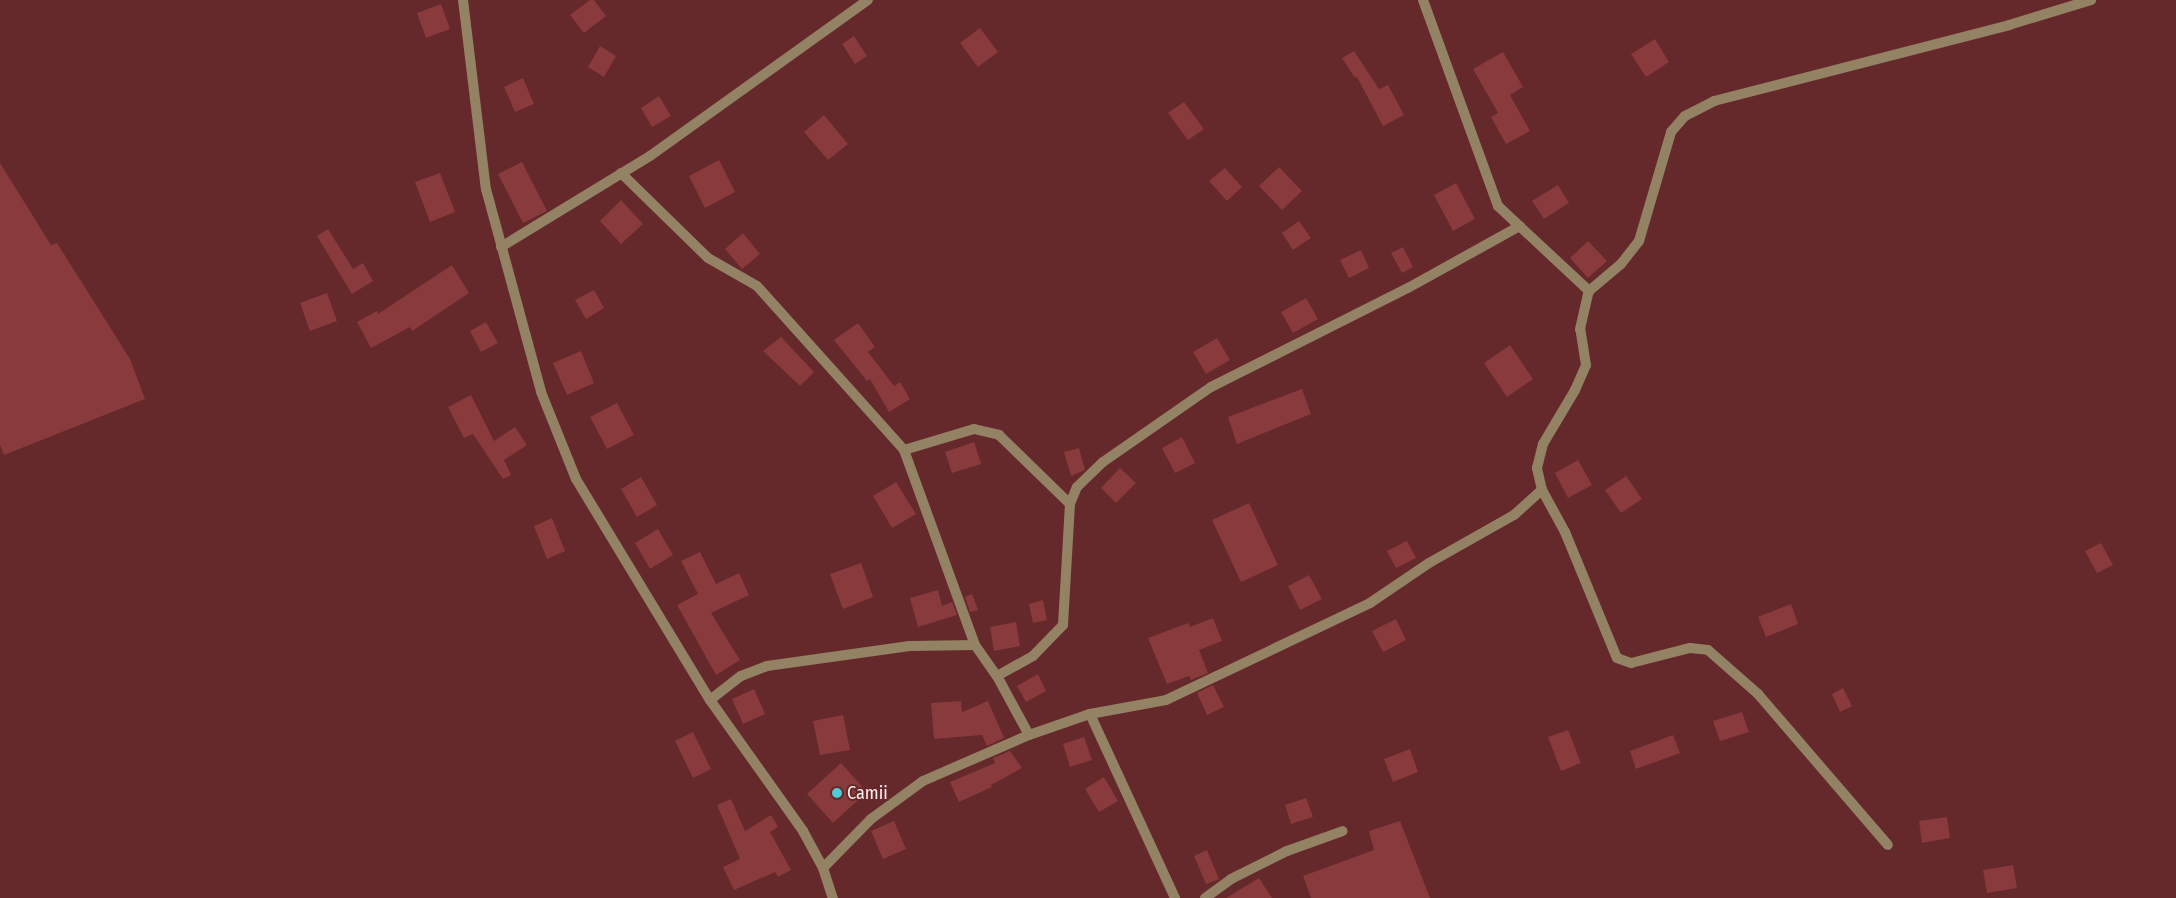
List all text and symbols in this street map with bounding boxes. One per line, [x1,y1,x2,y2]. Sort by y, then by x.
place label: Camii [847,782,888,804]
marker: Camii [831,787,843,799]

